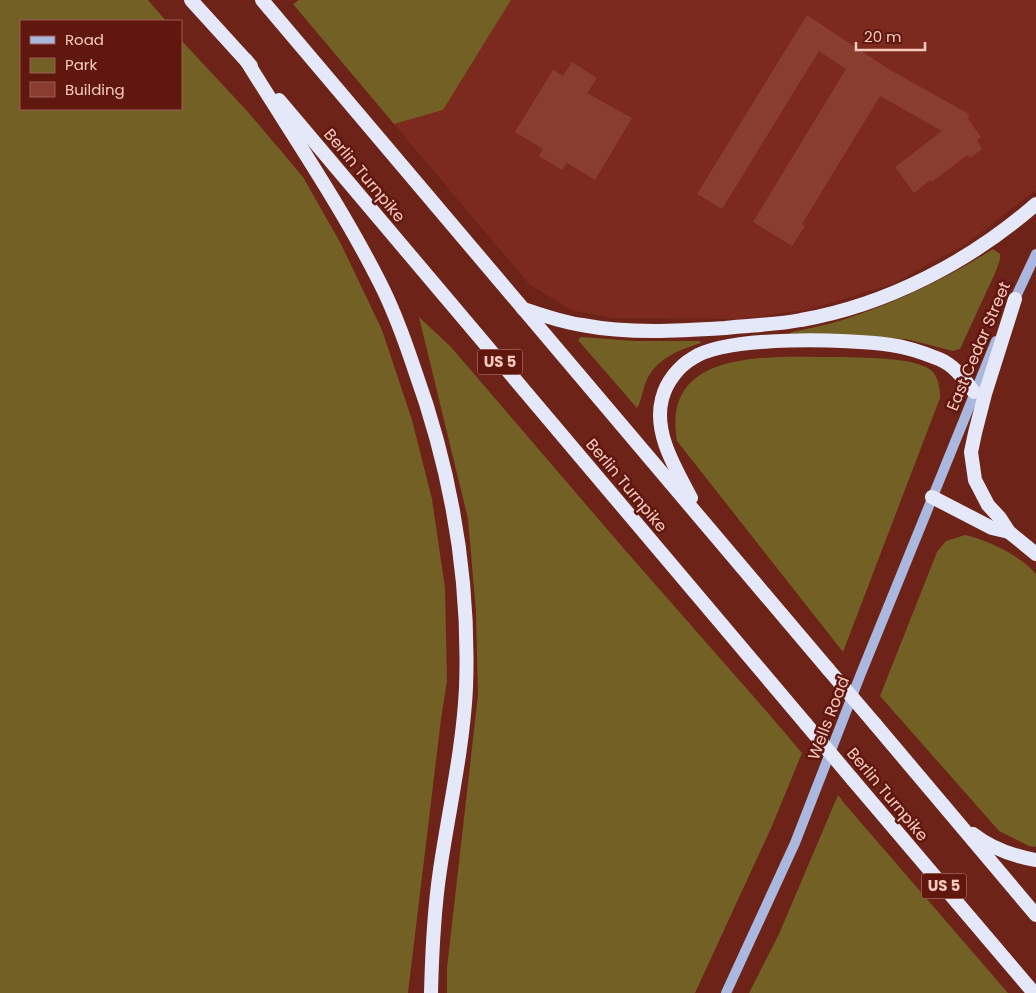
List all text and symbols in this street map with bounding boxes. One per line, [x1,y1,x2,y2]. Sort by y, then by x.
legend [20,20,182,110]
scale bar [856,20,925,52]
text: 20 m [864,26,902,47]
text: Road [65,29,104,50]
text: Park [65,54,97,75]
text: Building [65,79,125,100]
street label: Berlin Turnpike [318,123,411,227]
street label: East Cedar Street [941,278,1016,414]
road number: US 5 [478,350,522,374]
street label: Berlin Turnpike [580,433,673,537]
street label: Wells Road [802,673,855,763]
street label: Berlin Turnpike [841,742,934,846]
road number: US 5 [922,874,966,898]

